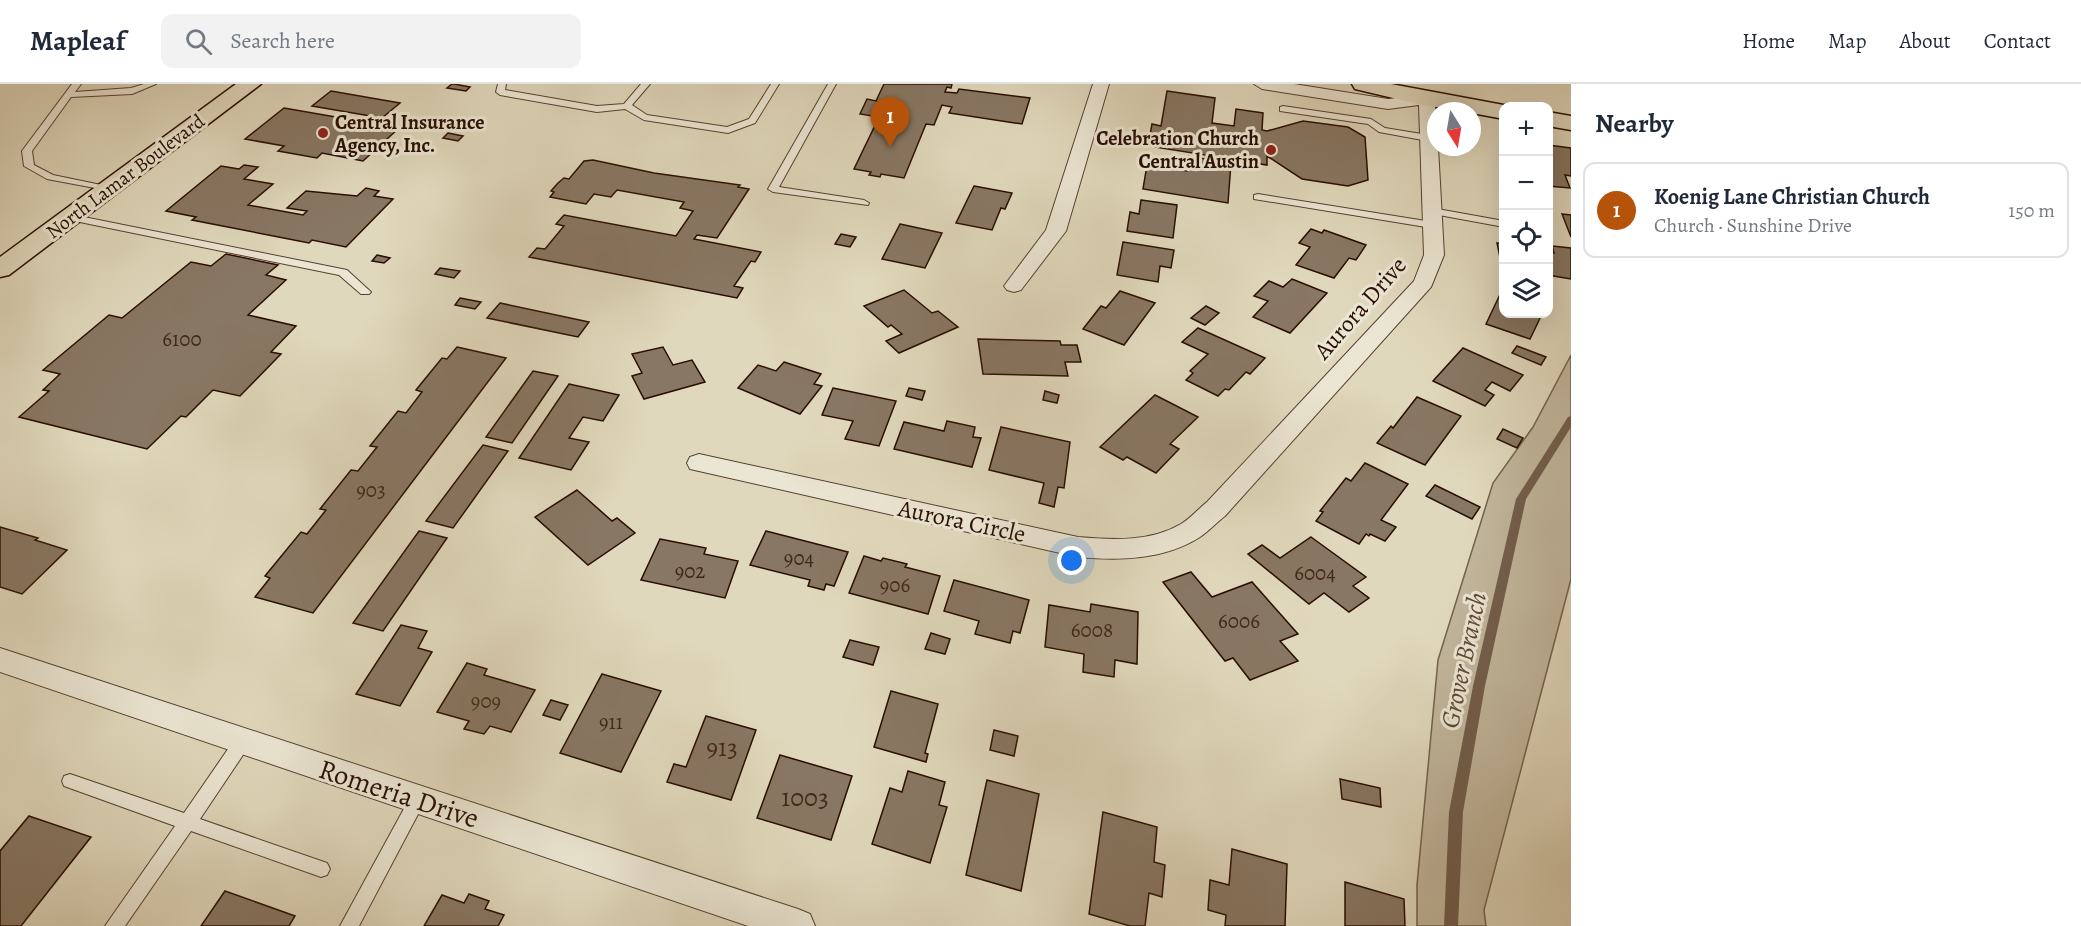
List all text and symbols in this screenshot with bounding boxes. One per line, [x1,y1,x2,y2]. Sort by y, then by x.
search box [161,14,581,68]
text: Mapleaf [30,22,125,60]
icon: search [182,25,215,58]
text: Search here [230,26,335,56]
text: Home [1742,27,1795,55]
text: Map [1828,27,1866,55]
text: About [1899,27,1951,55]
text: Contact [1984,27,2051,55]
pin: 1 [870,98,910,147]
north arrow [1427,102,1481,156]
map controls [1499,102,1553,318]
button: + [1499,102,1553,156]
text: Nearby [1595,106,1674,141]
street label: North Lamar Boulevard [40,108,210,245]
place label: Central Insurance Agency, Inc. [334,109,485,159]
place label: Celebration Church Central Austin [1096,125,1259,175]
marker: Central Insurance Agency, Inc. [316,126,330,140]
marker: Celebration Church Central Austin [1264,143,1278,157]
button: − [1499,156,1553,210]
text: Koenig Lane Christian Church [1654,182,1930,212]
text: 1 [1613,197,1620,224]
text: 150 m [2008,197,2055,224]
button: locate [1499,210,1553,264]
text: Church · Sunshine Drive [1654,212,1852,239]
street label: Aurora Drive [1306,250,1413,367]
button: layers [1499,264,1553,318]
house number: 6100 [162,325,202,353]
house number: 903 [356,476,386,504]
street label: Aurora Circle [894,492,1029,550]
house number: 904 [784,544,814,572]
your location [1057,546,1086,575]
house number: 902 [675,557,705,585]
house number: 6004 [1294,559,1336,587]
house number: 906 [880,571,911,599]
water label: Grover Branch [1432,589,1495,731]
house number: 6006 [1218,607,1260,635]
house number: 6008 [1071,616,1113,644]
house number: 909 [471,687,501,715]
house number: 911 [599,708,623,736]
house number: 913 [706,730,738,765]
street label: Romeria Drive [314,750,484,838]
house number: 1003 [781,780,829,815]

